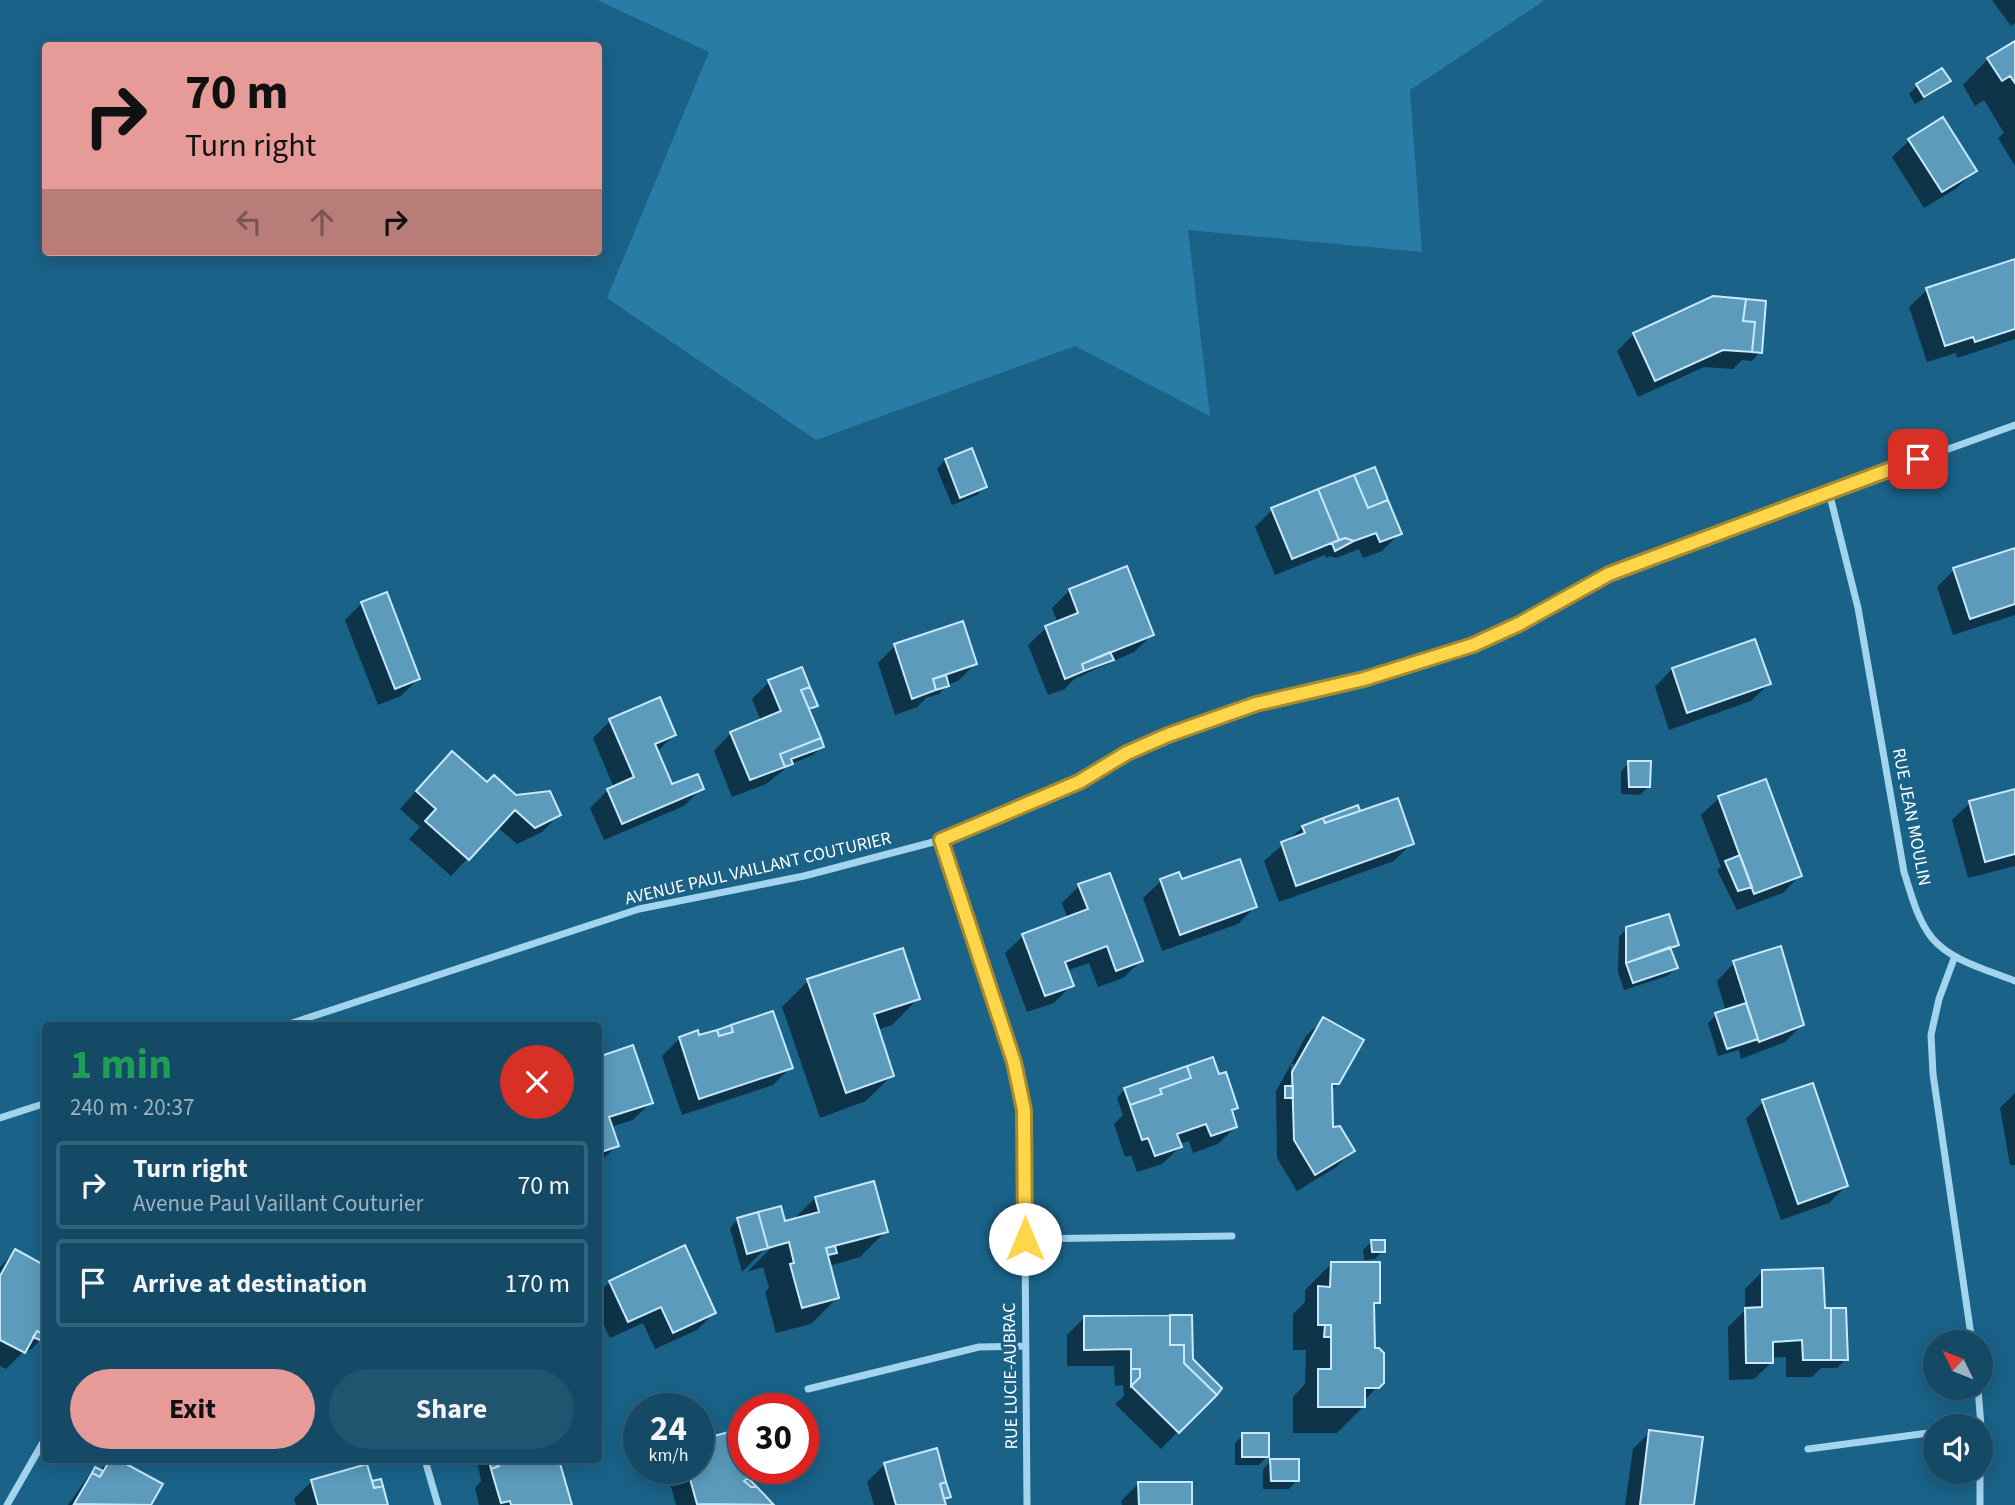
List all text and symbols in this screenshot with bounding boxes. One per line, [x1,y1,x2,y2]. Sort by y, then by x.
text: 70 m [185,58,289,128]
icon: right [70,70,161,161]
text: Turn right [185,123,316,169]
icon: left [230,203,268,241]
icon: ahead [303,203,341,241]
icon: right [376,203,414,241]
pin [1888,429,1948,489]
icon: arrive [1899,440,1937,478]
street label: RUE JEAN MOULIN [1886,746,1937,888]
street label: AVENUE PAUL VAILLANT COUTURIER [623,826,894,911]
text: 1 min [70,1035,172,1095]
button: close [500,1045,574,1119]
text: 240 m · 20:37 [70,1091,194,1124]
text: Turn right [133,1150,248,1187]
icon: right [74,1166,112,1204]
text: 70 m [517,1167,570,1204]
text: Avenue Paul Vaillant Couturier [133,1187,423,1220]
position arrow [988,1202,1062,1276]
icon: arrive [74,1264,112,1302]
text: Arrive at destination [133,1265,367,1302]
text: 170 m [504,1265,570,1302]
street label: RUE LUCIE-AUBRAC [997,1302,1024,1450]
north arrow [1923,1330,1993,1400]
map controls [1923,1330,1993,1484]
button: Exit [70,1369,315,1449]
button: Share [329,1369,574,1449]
speed limit sign: 30 [728,1393,819,1484]
text: 24 [650,1404,687,1454]
button: sound [1923,1414,1993,1484]
text: km/h [649,1443,688,1468]

